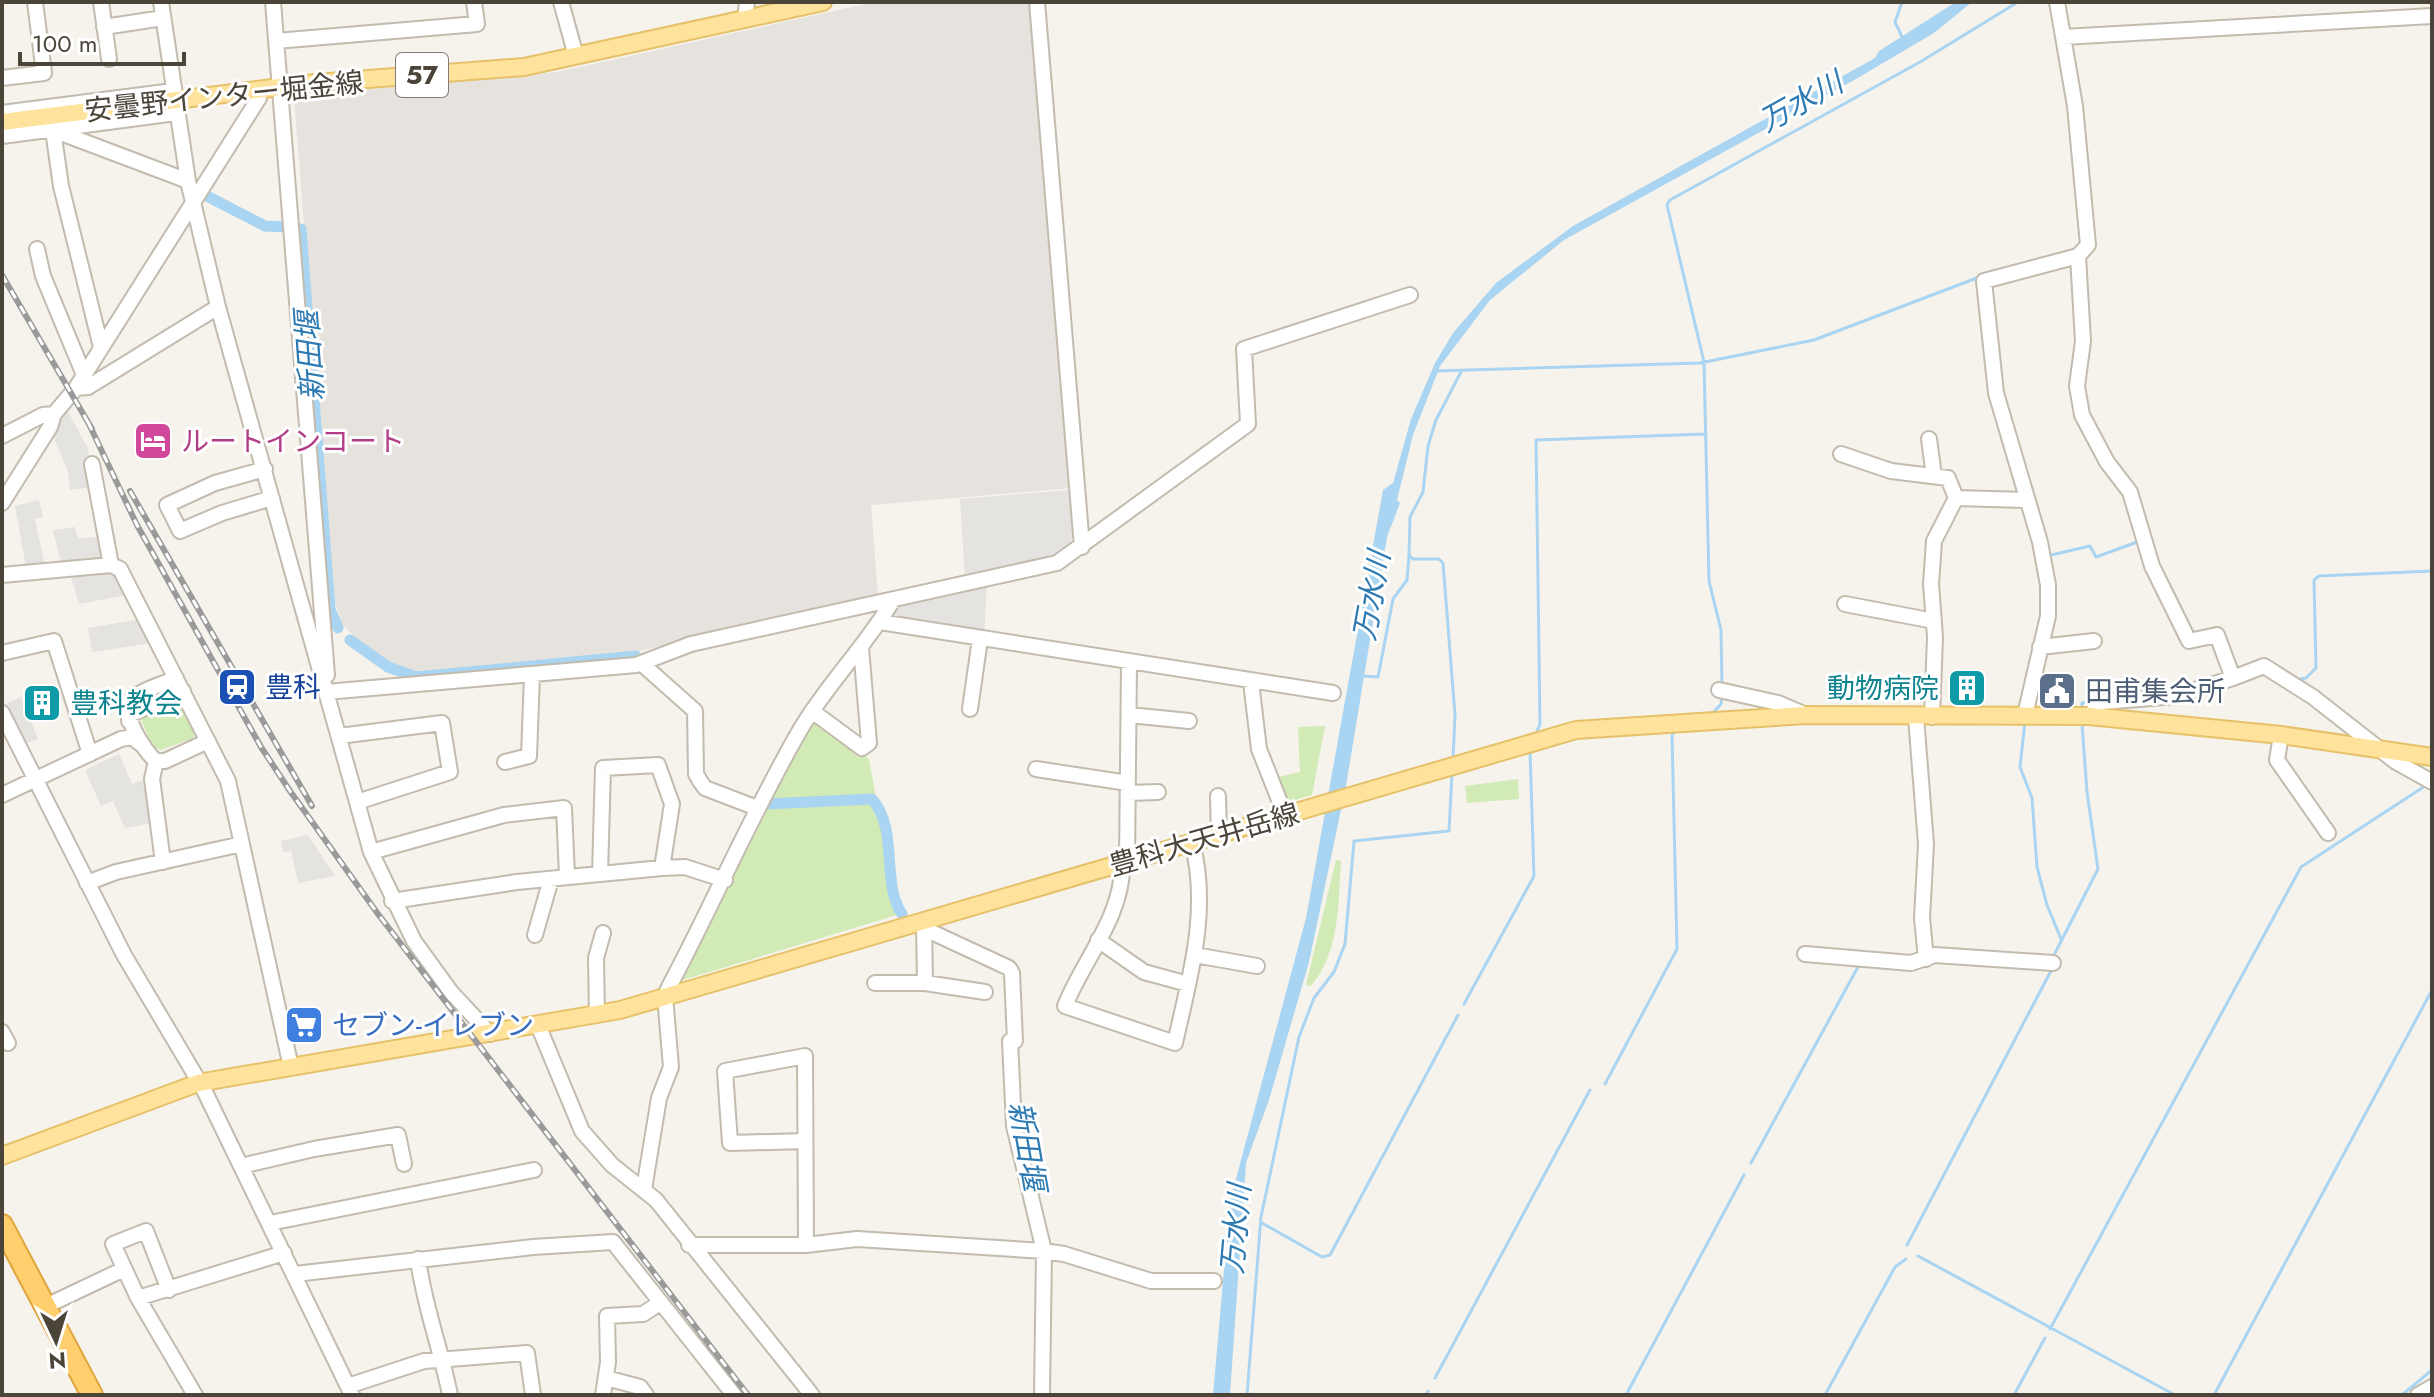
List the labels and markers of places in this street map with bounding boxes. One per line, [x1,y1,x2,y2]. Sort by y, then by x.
hotel icon: ルートインコート [132,420,174,462]
place label: ルートインコート [181,421,405,462]
station icon: 豊科 [216,666,258,708]
place label: 豊科 [265,667,321,708]
building icon: 動物病院 [1946,667,1988,709]
place label: 動物病院 [1827,668,1939,709]
public building icon: 田甫集会所 [2036,670,2078,712]
place label: 田甫集会所 [2085,671,2225,712]
building icon: 豊科教会 [21,682,63,724]
place label: 豊科教会 [70,683,182,724]
supermarket icon: セブン-イレブン [283,1004,325,1046]
place label: セブン-イレブン [332,1005,534,1046]

